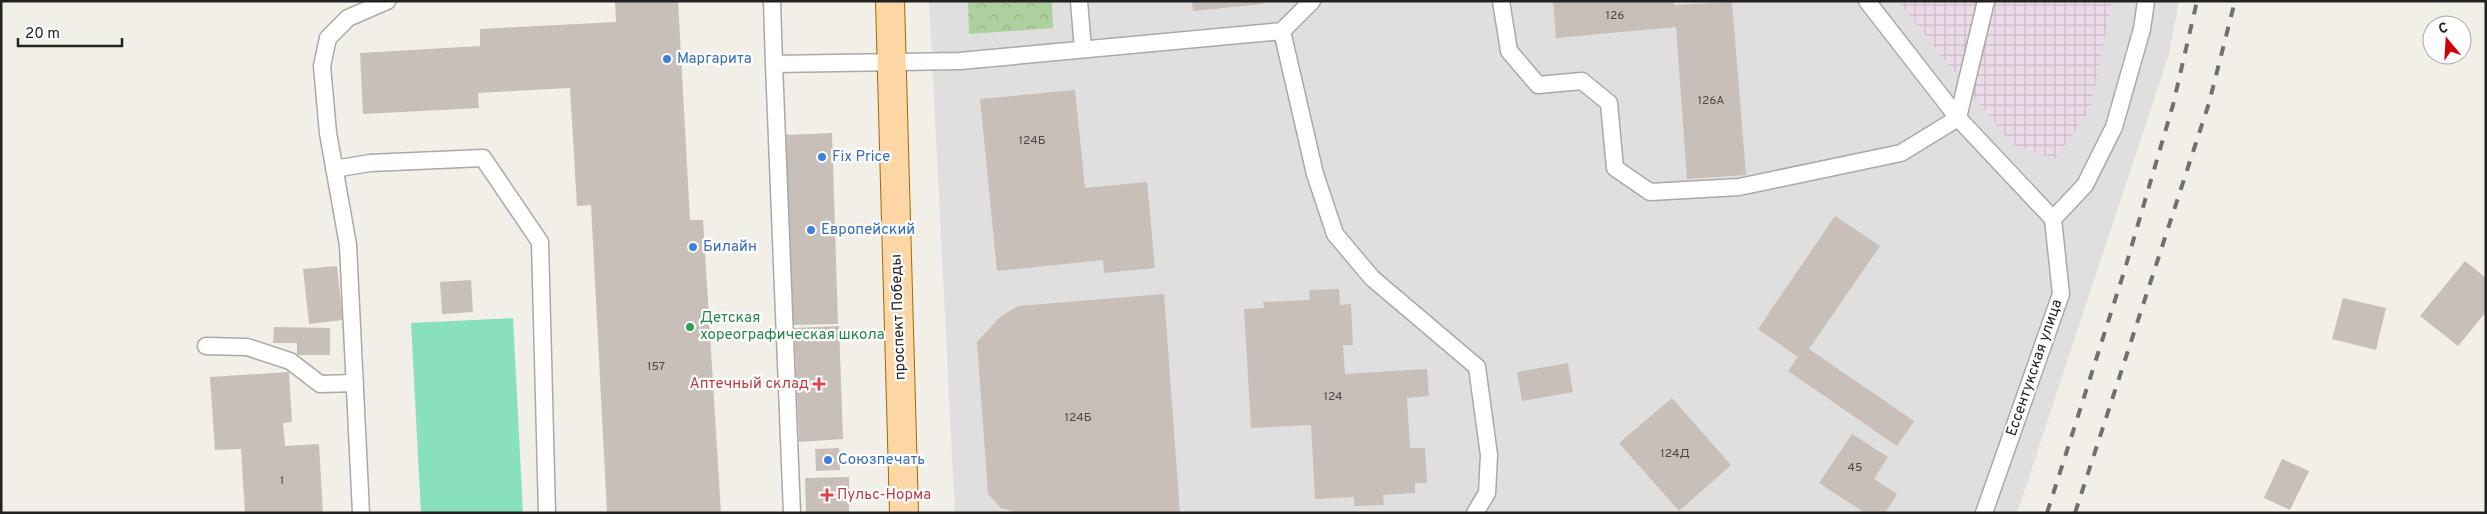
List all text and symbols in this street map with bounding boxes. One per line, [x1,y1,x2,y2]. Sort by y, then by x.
house number: 126 [1606,8,1624,24]
scale bar [18,15,121,47]
north arrow [2422,15,2472,65]
text: С [2437,20,2450,39]
text: 20 m [25,25,60,44]
place label: Маргарита [677,50,752,69]
marker: Маргарита [661,53,673,65]
house number: 126А [1698,93,1724,109]
house number: 124Б [1018,133,1046,149]
place label: Fix Price [832,148,890,167]
marker: Fix Price [816,151,828,163]
place label: Европейский [821,221,915,240]
marker: Европейский [805,224,817,236]
place label: Билайн [703,238,757,257]
marker: Билайн [687,241,699,253]
street label: проспект Победы [887,254,911,380]
street label: Ессентукская улица [2003,297,2067,439]
place label: Детская хореографическая школа [700,309,885,345]
marker: Детская хореографическая школа [684,321,696,333]
house number: 157 [647,359,665,375]
place label: Аптечный склад [690,375,809,394]
marker: Аптечный склад [813,378,825,390]
house number: 124 [1323,389,1343,405]
house number: 124Б [1064,410,1092,426]
house number: 124Д [1660,446,1690,462]
place label: Союзпечать [838,451,925,470]
marker: Союзпечать [822,454,834,466]
house number: 45 [1848,460,1862,476]
house number: 1 [280,473,284,489]
place label: Пульс-Норма [837,486,931,505]
marker: Пульс-Норма [821,489,833,501]

